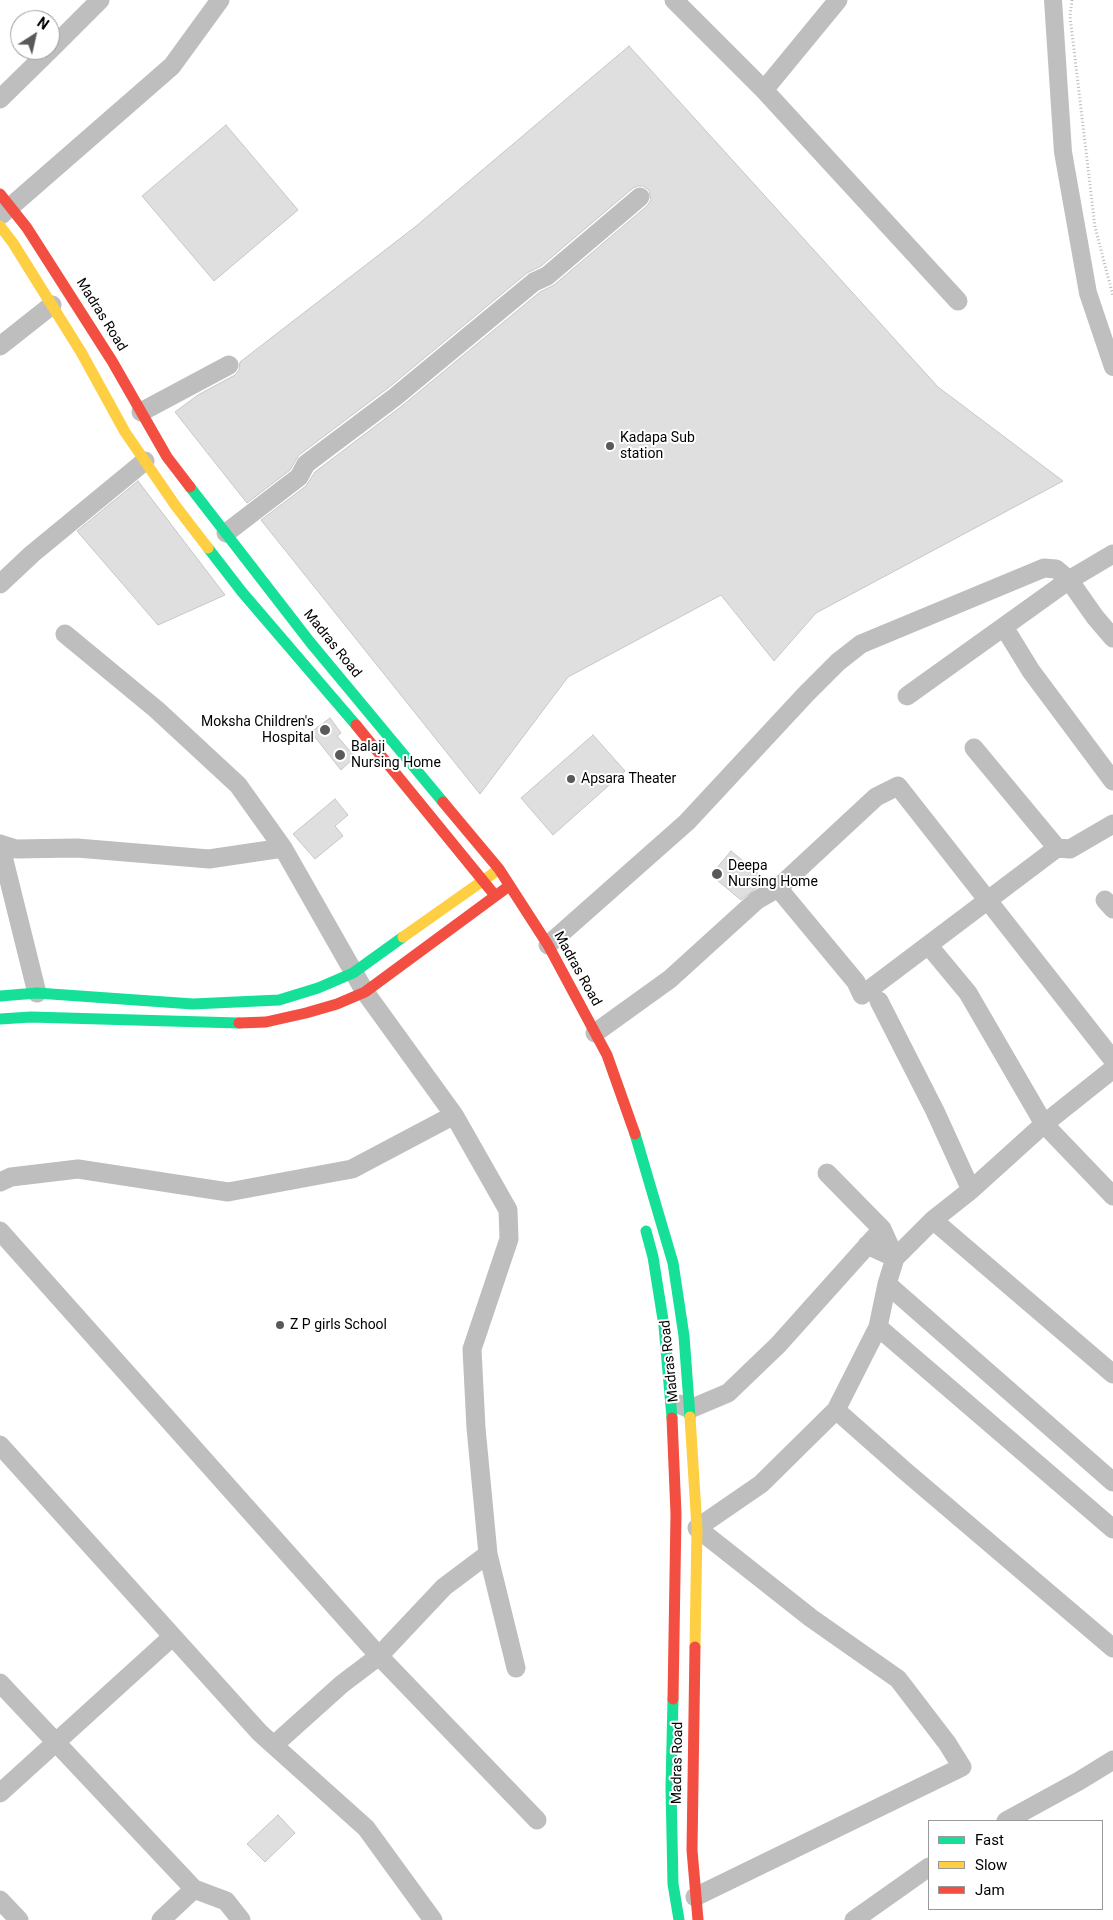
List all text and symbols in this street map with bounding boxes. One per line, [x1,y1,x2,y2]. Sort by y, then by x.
north arrow [10,10,60,60]
text: N [34,14,52,33]
street label: Madras Road [72,276,130,354]
place label: Kadapa Sub station [620,430,695,462]
marker: Kadapa Sub station [604,440,616,452]
street label: Madras Road [299,607,365,681]
place label: Moksha Children's Hospital [201,714,314,746]
marker: Moksha Children's Hospital [318,723,332,737]
place label: Balaji Nursing Home [351,739,441,772]
marker: Balaji Nursing Home [333,748,347,762]
place label: Apsara Theater [581,771,676,787]
marker: Apsara Theater [565,773,577,785]
place label: Deepa Nursing Home [728,858,818,890]
marker: Deepa Nursing Home [710,867,724,881]
street label: Madras Road [550,929,604,1009]
place label: Z P girls School [290,1317,387,1333]
marker: Z P girls School [274,1319,286,1331]
street label: Madras Road [657,1319,683,1403]
street label: Madras Road [669,1722,687,1804]
legend [928,1820,1103,1910]
text: Fast [975,1831,1004,1849]
text: Slow [975,1856,1007,1874]
text: Jam [975,1881,1005,1899]

